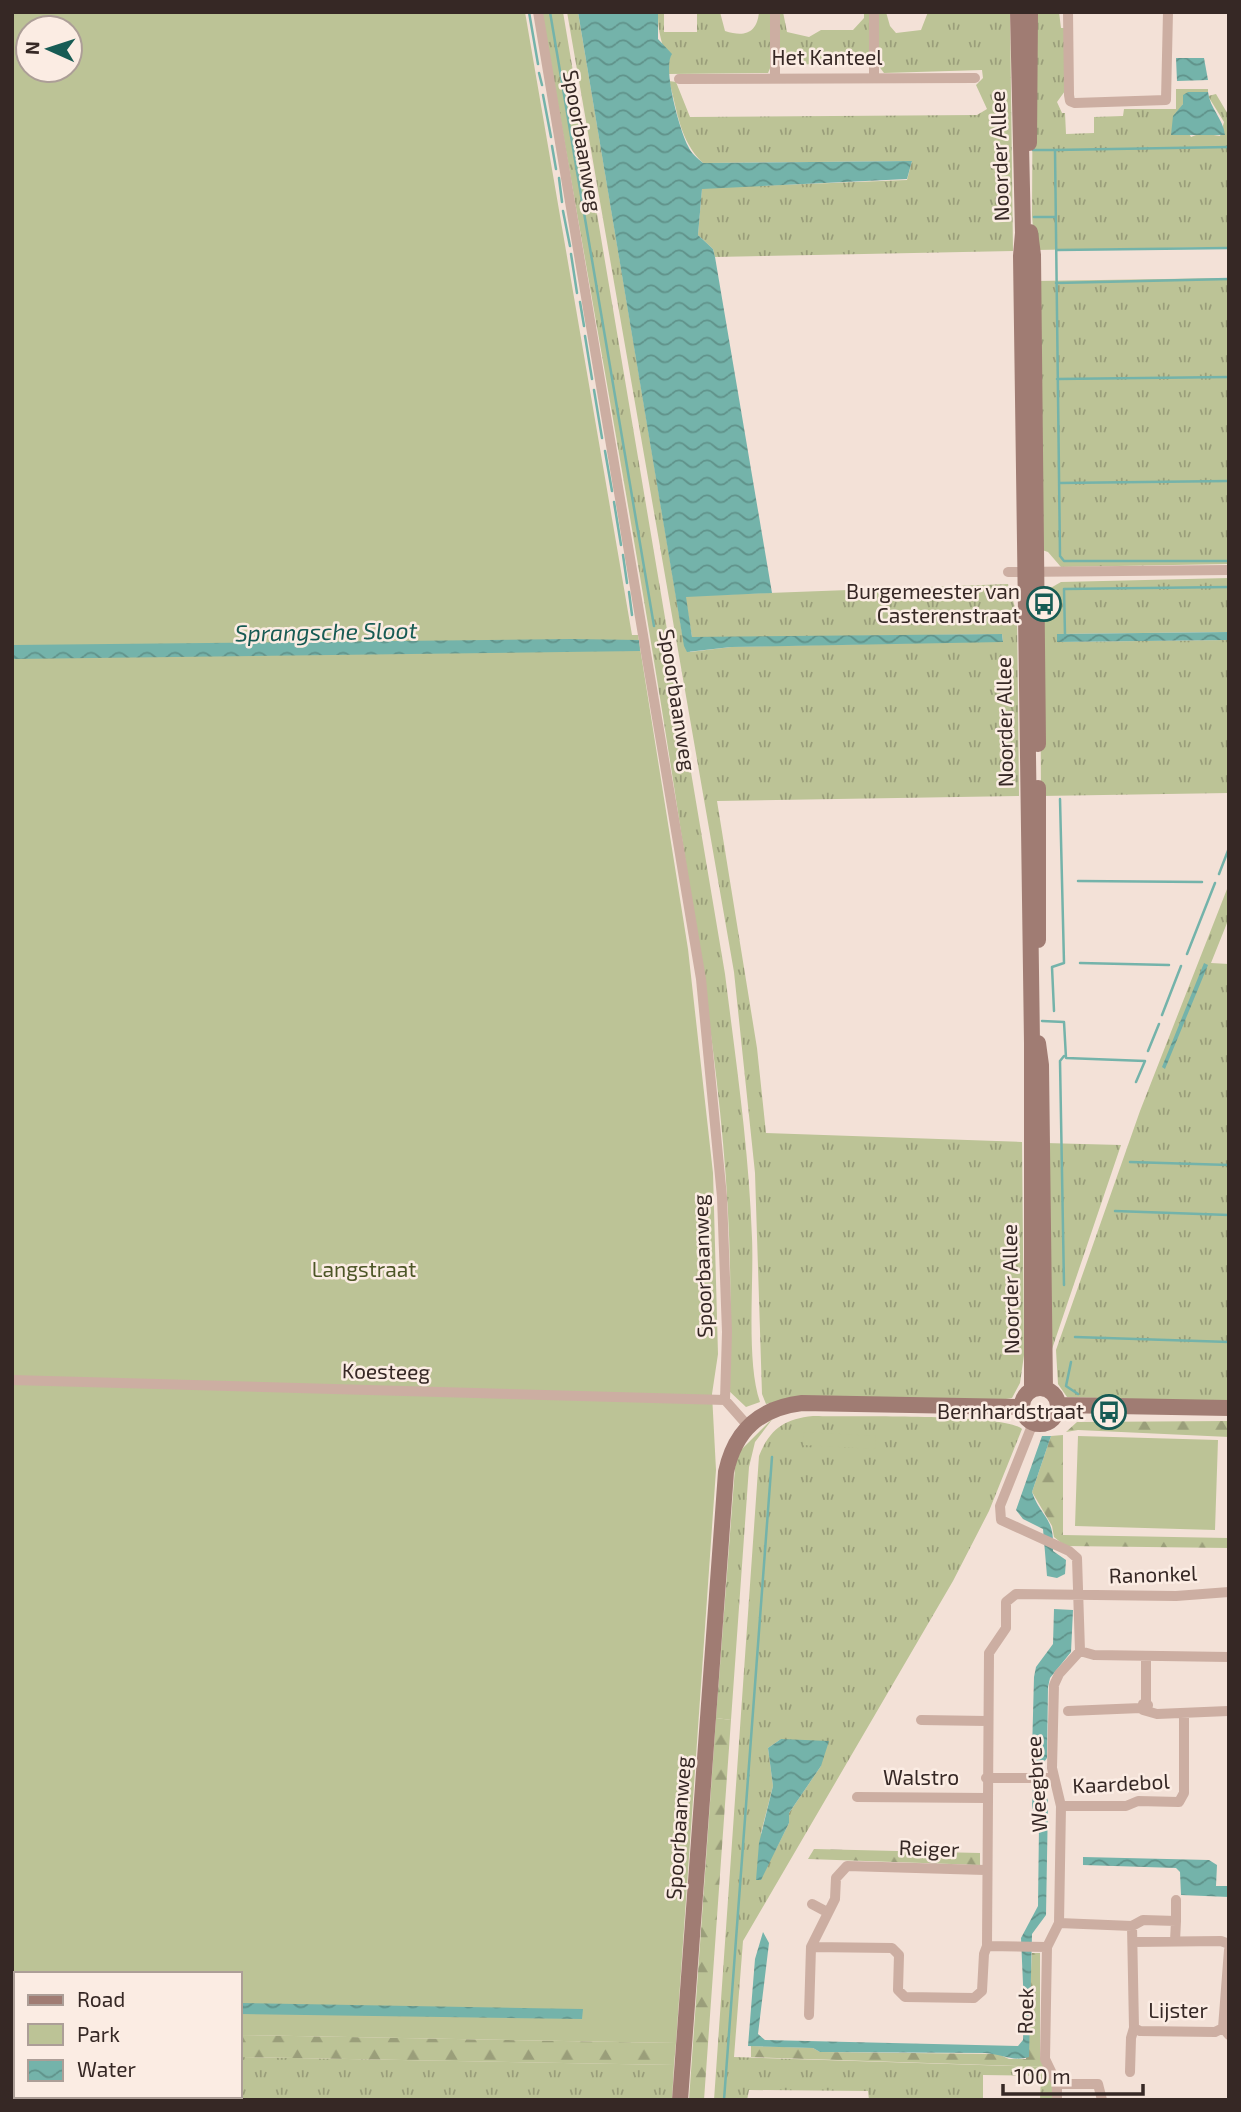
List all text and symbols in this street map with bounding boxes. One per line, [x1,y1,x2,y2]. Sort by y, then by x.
north arrow [14,14,84,84]
text: N [20,41,43,56]
street label: Het Kanteel [772,44,883,69]
street label: Spoorbaanweg [559,68,608,214]
street label: Noorder Allee [984,90,1013,222]
place label: Burgemeester van Casterenstraat [846,578,1020,627]
bus stop icon: Burgemeester van Casterenstraat [1025,585,1063,623]
water label: Sprangsche Sloot [235,615,418,647]
street label: Spoorbaanweg [655,627,702,773]
street label: Noorder Allee [990,657,1017,787]
street label: Spoorbaanweg [686,1194,717,1338]
street label: Noorder Allee [996,1224,1023,1354]
park label: Langstraat [312,1256,416,1281]
street label: Koesteeg [342,1357,431,1384]
bus stop icon: Bernhardstraat [1090,1393,1128,1431]
place label: Bernhardstraat [937,1398,1084,1423]
street label: Ranonkel [1108,1559,1198,1588]
street label: Weegbree [1020,1735,1051,1833]
street label: Spoorbaanweg [660,1755,695,1900]
street label: Walstro [883,1764,959,1789]
street label: Kaardebol [1072,1767,1171,1798]
street label: Reiger [898,1834,960,1861]
legend [14,1972,242,2098]
text: Road [77,1986,125,2011]
street label: Roek [1012,1987,1037,2035]
street label: Lijster [1148,1997,1208,2023]
text: Park [77,2021,120,2046]
scale bar [1003,2052,1143,2096]
text: Water [77,2056,136,2081]
text: 100 m [1014,2063,1071,2088]

